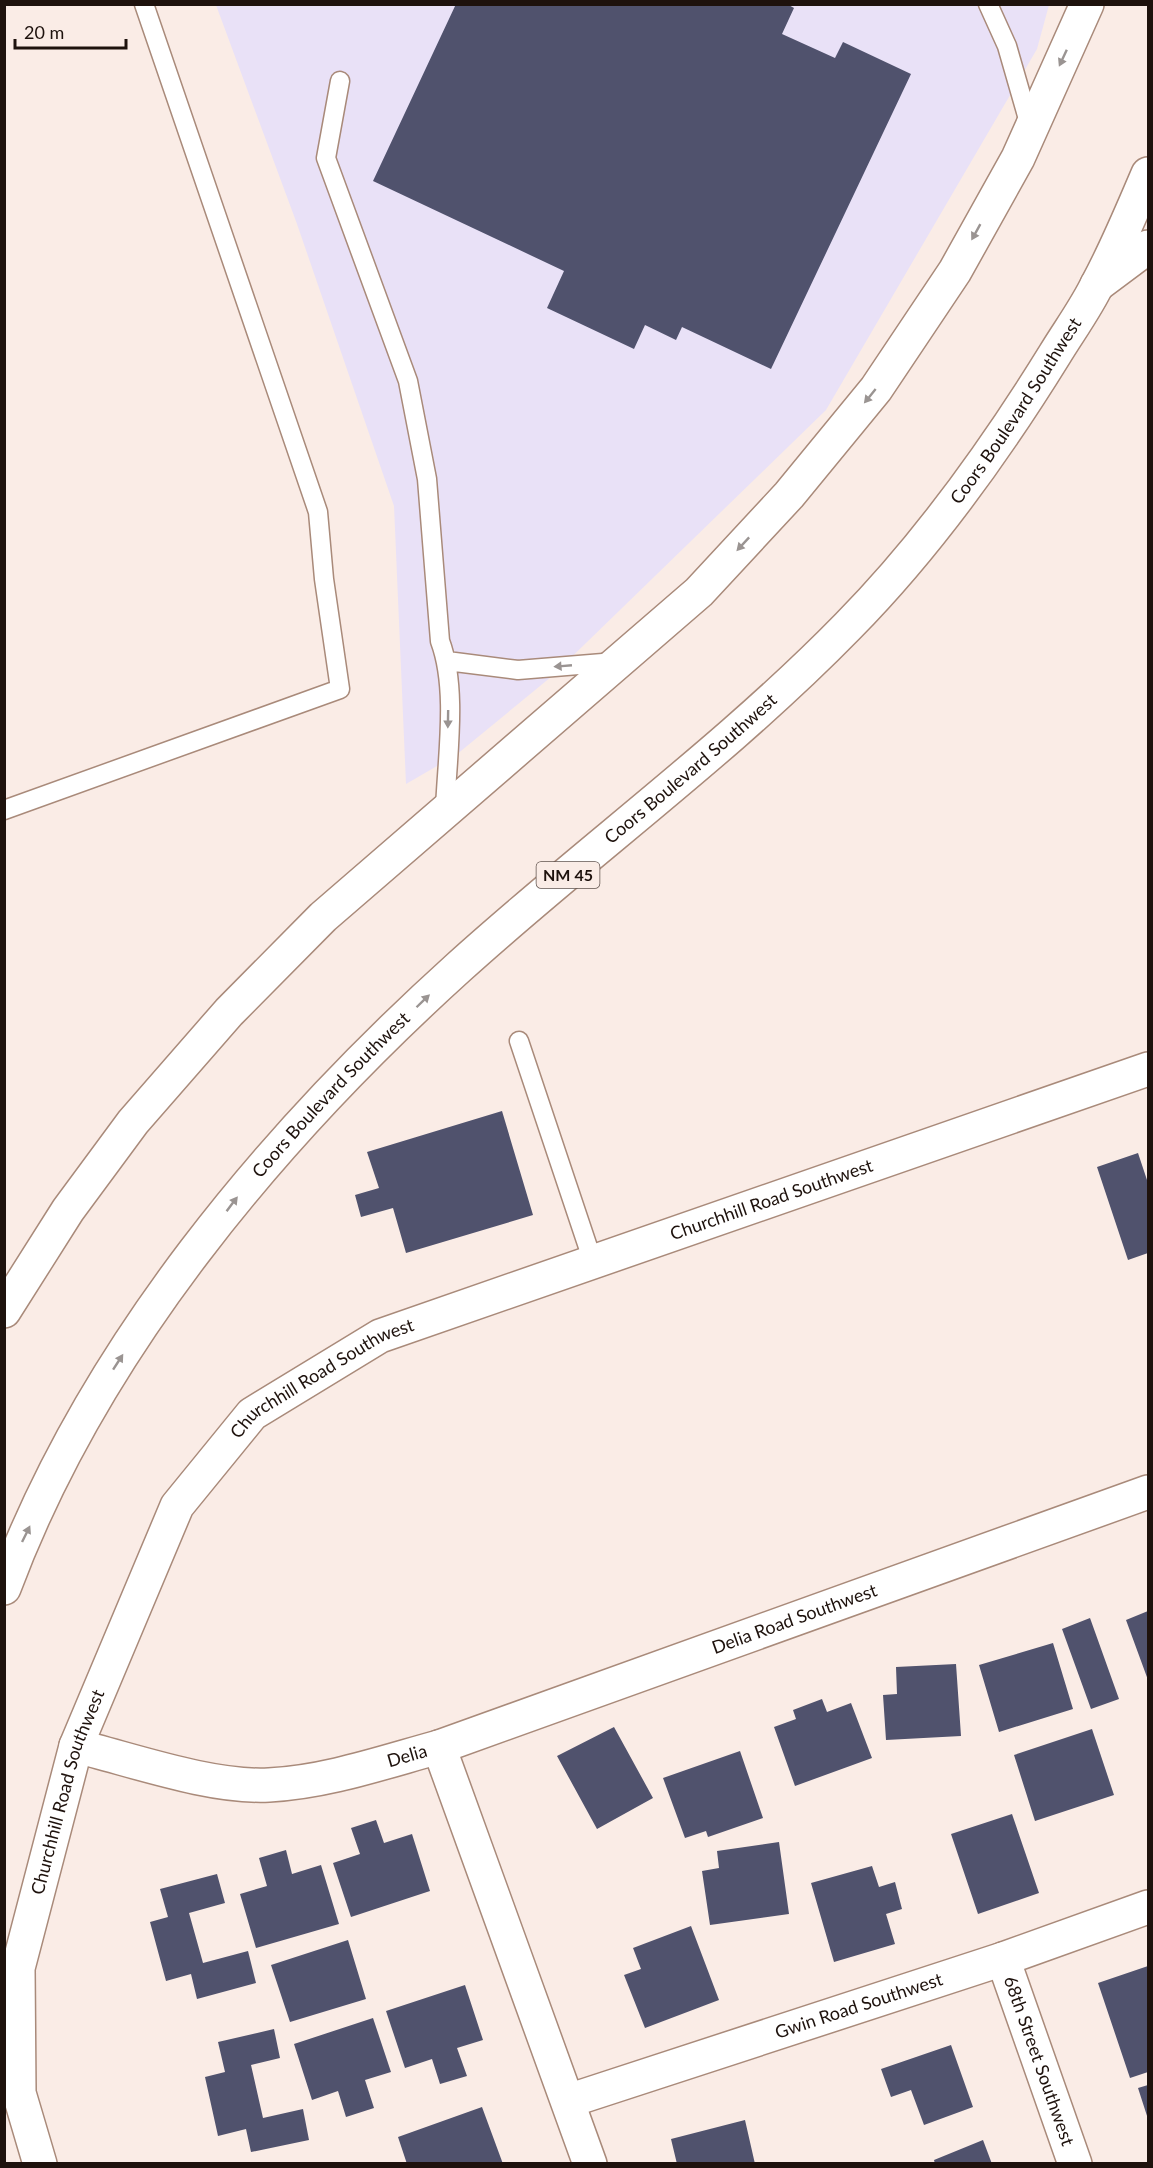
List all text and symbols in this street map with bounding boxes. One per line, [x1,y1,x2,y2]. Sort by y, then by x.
scale bar [15,12,126,50]
text: 20 m [24,21,64,43]
one-way arrow [1058,49,1067,66]
one-way arrow [971,224,981,241]
street label: Coors Boulevard Southwest [945,313,1086,508]
one-way arrow [864,388,877,403]
one-way arrow [737,537,751,551]
one-way arrow [553,661,572,671]
street label: Coors Boulevard Southwest [600,688,781,848]
one-way arrow [444,710,453,729]
road number: NM 45 [536,862,600,888]
one-way arrow [416,995,430,1009]
street label: Coors Boulevard Southwest [247,1006,414,1182]
street label: Churchhill Road Southwest [667,1153,876,1244]
one-way arrow [226,1196,238,1212]
street label: Churchhill Road Southwest [225,1313,417,1442]
one-way arrow [113,1354,124,1370]
one-way arrow [22,1526,31,1543]
street label: Delia Road Southwest [709,1578,880,1658]
street label: Churchhill Road Southwest [26,1685,109,1897]
street label: Delia [384,1739,429,1771]
street label: Gwin Road Southwest [772,1967,946,2043]
street label: 68th Street Southwest [1000,1973,1080,2149]

